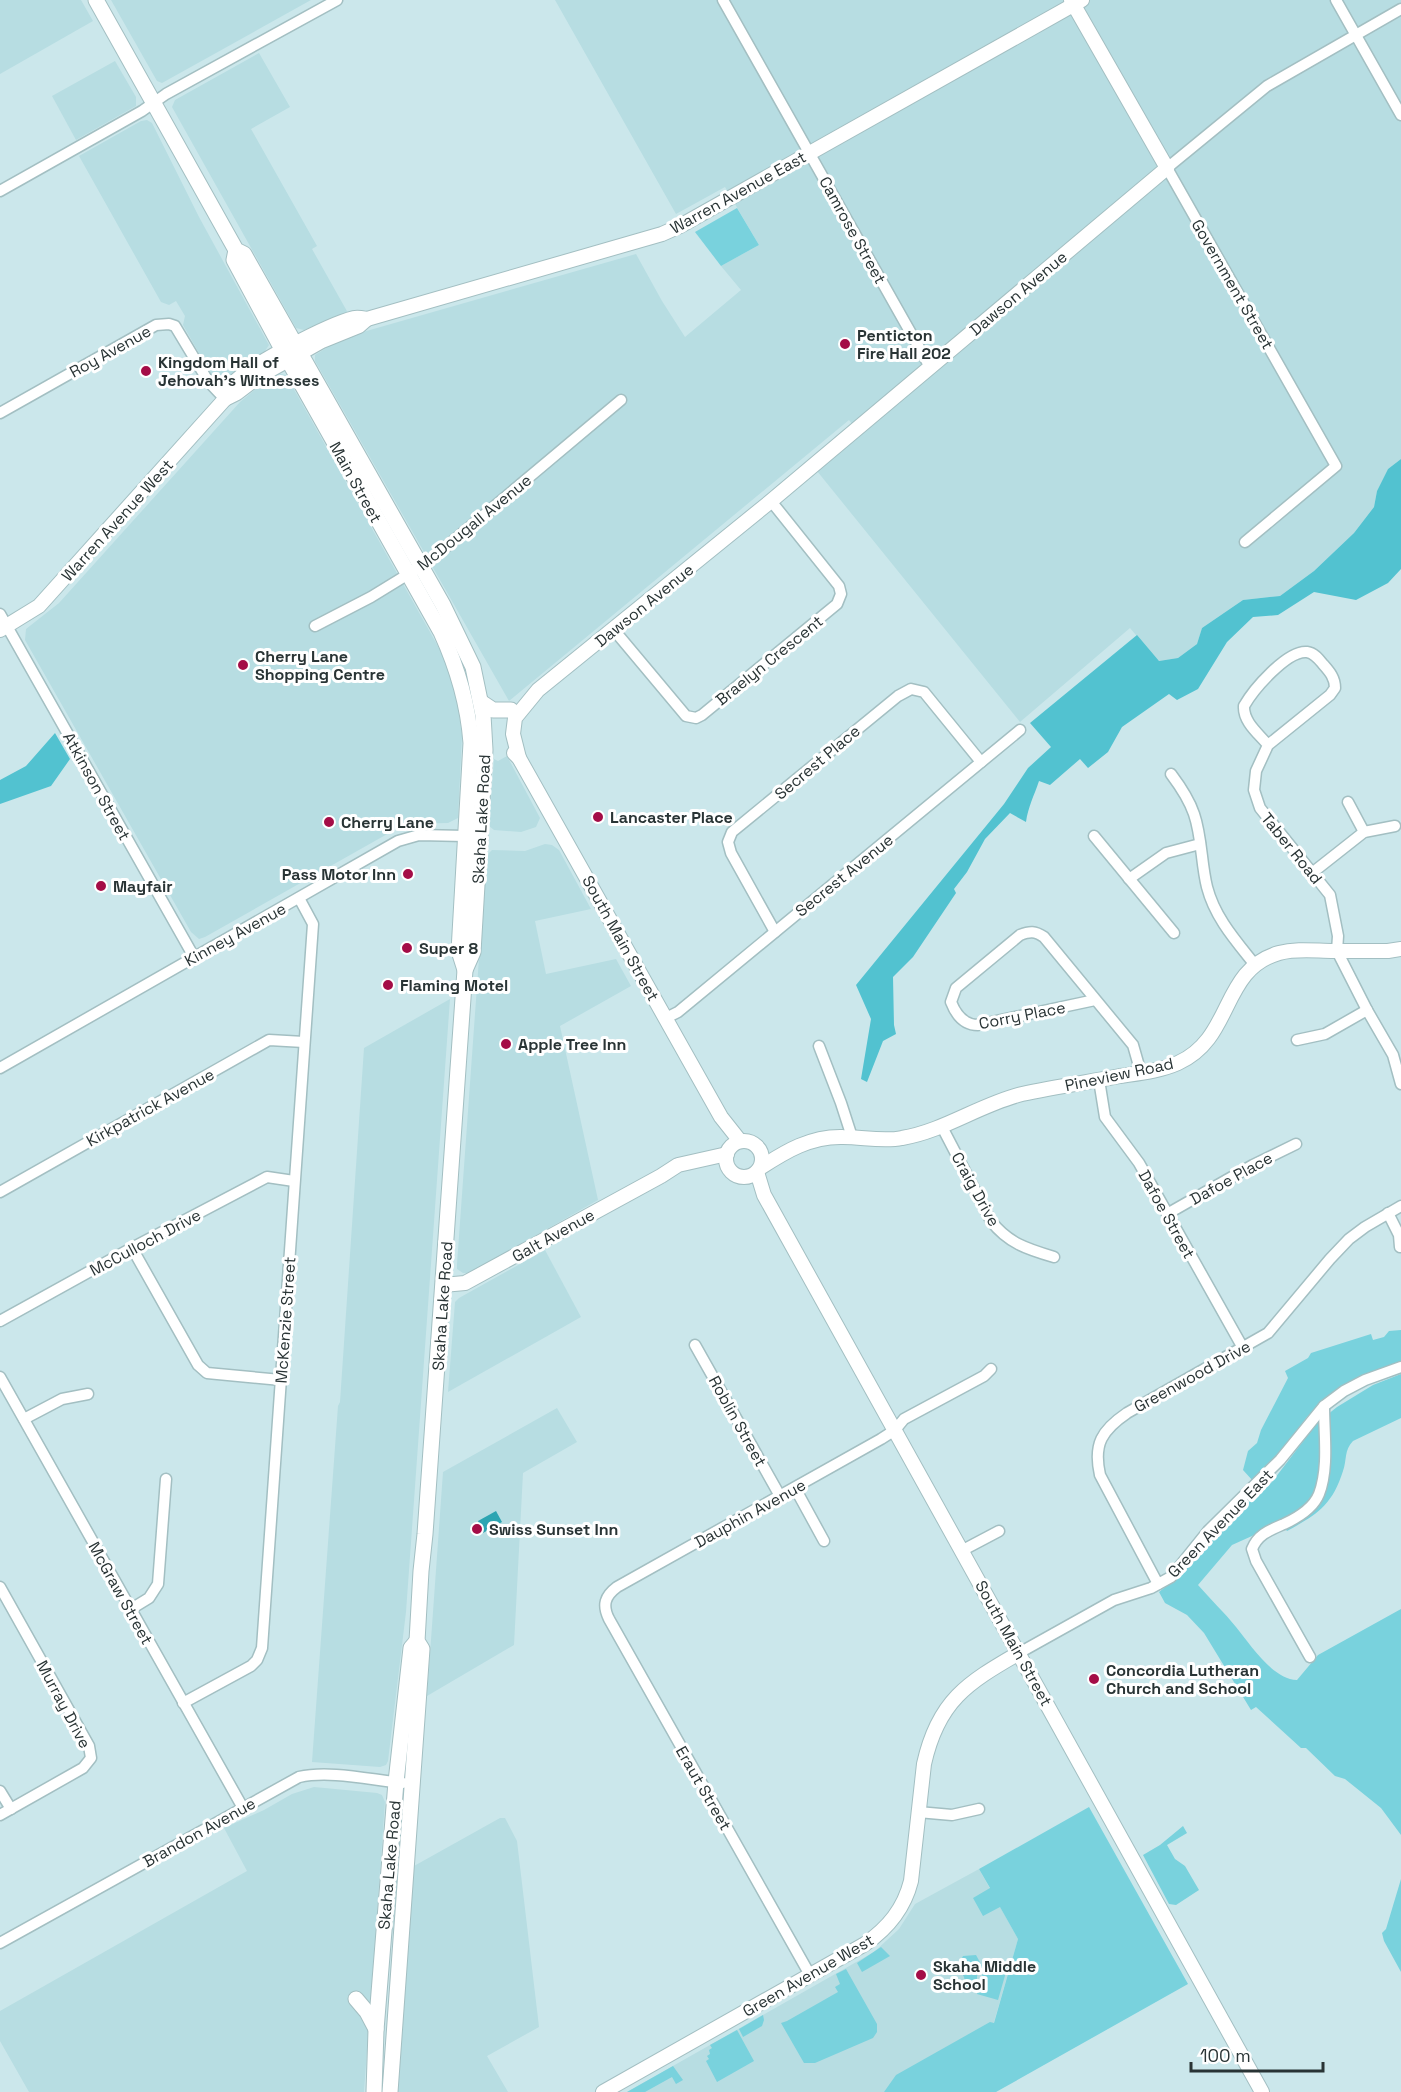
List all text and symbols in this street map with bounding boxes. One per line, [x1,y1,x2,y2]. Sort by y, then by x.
street label: Warren Avenue East [667,146,810,239]
street label: Camrose Street [814,173,891,288]
street label: Government Street [1187,215,1278,353]
street label: Dawson Avenue [965,246,1071,340]
street label: Roy Avenue [66,320,155,382]
place label: Penticton Fire Hall 202 [857,325,951,364]
marker: Penticton Fire Hall 202 [838,337,852,351]
place label: Kingdom Hall of Jehovah's Witnesses [158,352,320,391]
marker: Kingdom Hall of Jehovah's Witnesses [139,364,153,378]
street label: Main Street [325,438,387,527]
street label: Warren Avenue West [57,455,178,586]
street label: McDougall Avenue [413,470,536,575]
street label: Dawson Avenue [591,559,698,652]
street label: Braelyn Crescent [711,611,827,710]
place label: Cherry Lane Shopping Centre [255,646,385,685]
marker: Cherry Lane Shopping Centre [236,658,250,672]
street label: Secrest Place [770,720,864,804]
street label: Atkinson Street [58,728,135,844]
street label: Skaha Lake Road [468,754,495,884]
place label: Lancaster Place [610,807,733,828]
street label: Taber Road [1256,808,1327,888]
marker: Lancaster Place [591,810,605,824]
place label: Cherry Lane [341,812,434,833]
marker: Cherry Lane [322,815,336,829]
street label: Secrest Avenue [791,829,898,921]
place label: Pass Motor Inn [282,864,396,885]
marker: Pass Motor Inn [401,867,415,881]
street label: South Main Street [577,872,664,1005]
place label: Mayfair [113,876,173,897]
marker: Mayfair [94,879,108,893]
street label: Kinney Avenue [181,898,290,971]
place label: Super 8 [419,938,478,959]
marker: Super 8 [400,941,414,955]
place label: Flaming Motel [400,975,508,996]
marker: Flaming Motel [381,978,395,992]
street label: Corry Place [977,997,1067,1034]
place label: Apple Tree Inn [518,1034,626,1055]
marker: Apple Tree Inn [499,1037,513,1051]
street label: Pineview Road [1063,1053,1175,1096]
street label: Kirkpatrick Avenue [83,1064,218,1151]
street label: Dafoe Place [1186,1147,1276,1210]
street label: Craig Drive [947,1148,1005,1230]
street label: Dafoe Street [1134,1166,1200,1262]
street label: McCulloch Drive [86,1204,204,1281]
street label: Galt Avenue [508,1204,598,1267]
street label: Skaha Lake Road [428,1241,457,1371]
street label: McKenzie Street [271,1256,300,1384]
street label: Greenwood Drive [1130,1336,1254,1417]
street label: Roblin Street [704,1372,771,1470]
street label: Green Avenue East [1163,1465,1278,1582]
street label: Dauphin Avenue [691,1474,809,1553]
place label: Swiss Sunset Inn [489,1519,618,1540]
marker: Swiss Sunset Inn [470,1522,484,1536]
street label: McGraw Street [84,1538,158,1648]
street label: South Main Street [970,1577,1057,1710]
street label: Murray Drive [32,1657,96,1752]
place label: Concordia Lutheran Church and School [1106,1660,1259,1699]
marker: Concordia Lutheran Church and School [1087,1672,1101,1686]
street label: Eraut Street [671,1742,736,1834]
street label: Brandon Avenue [139,1793,259,1872]
street label: Skaha Lake Road [373,1800,406,1930]
street label: Green Avenue West [739,1929,878,2022]
place label: Skaha Middle School [933,1956,1036,1995]
marker: Skaha Middle School [914,1968,928,1982]
scale bar [1191,2035,1323,2073]
text: 100 m [1200,2044,1251,2067]

